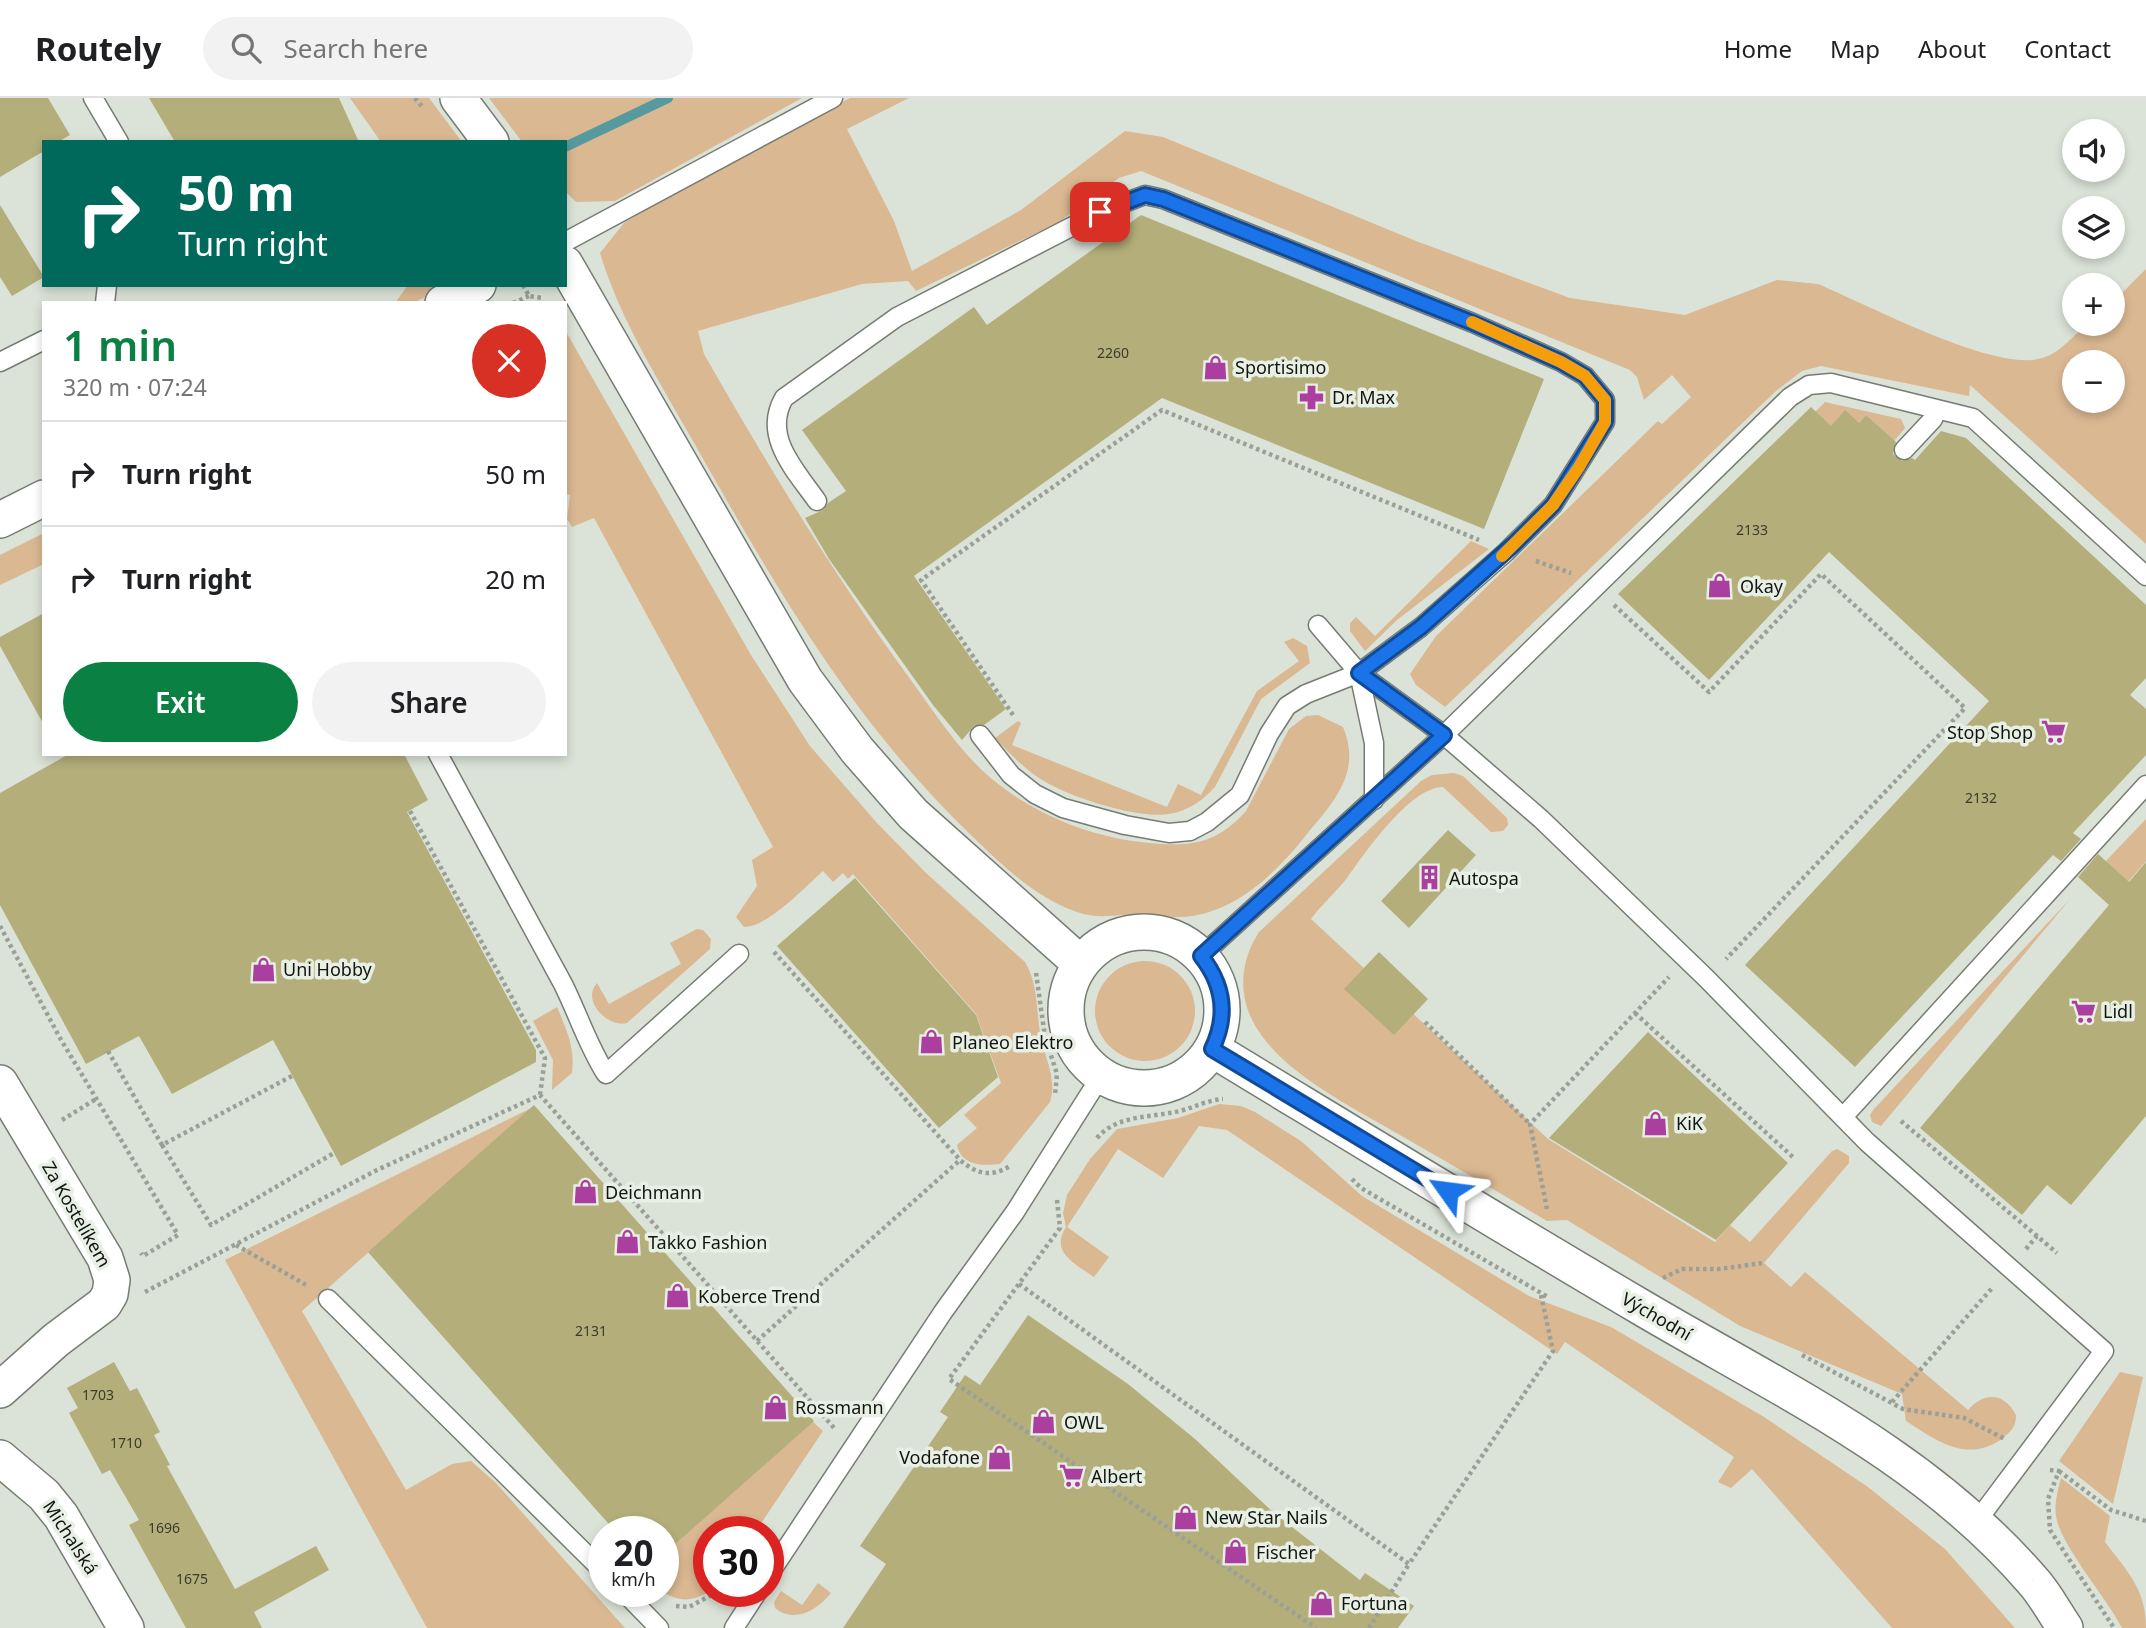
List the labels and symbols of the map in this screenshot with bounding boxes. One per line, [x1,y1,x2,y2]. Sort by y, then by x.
pin [1070,182,1130,242]
house number: 2260 [1097,343,1129,362]
shop icon: Sportisimo [1201,353,1229,381]
place label: Sportisimo [1235,355,1326,379]
pharmacy icon: Dr. Max [1298,383,1326,411]
place label: Dr. Max [1332,385,1396,409]
house number: 2133 [1736,520,1768,539]
shop icon: Okay [1706,572,1734,600]
place label: Okay [1740,574,1784,598]
supermarket icon: Stop Shop [2039,718,2067,746]
place label: Stop Shop [1947,720,2033,744]
house number: 2132 [1965,788,1997,807]
building icon: Autospa [1415,864,1443,892]
place label: Autospa [1449,866,1519,890]
shop icon: Uni Hobby [249,955,277,983]
place label: Uni Hobby [283,957,373,981]
supermarket icon: Lidl [2069,997,2097,1025]
place label: Lidl [2103,999,2133,1023]
shop icon: Planeo Elektro [918,1028,946,1056]
place label: Planeo Elektro [952,1030,1073,1054]
shop icon: KiK [1642,1109,1670,1137]
place label: KiK [1676,1111,1704,1135]
position arrow [1411,1154,1485,1228]
street label: Za Kostelíkem [37,1157,117,1271]
shop icon: Deichmann [571,1178,599,1206]
place label: Deichmann [605,1180,702,1204]
shop icon: Takko Fashion [614,1228,642,1256]
place label: Takko Fashion [648,1230,767,1254]
shop icon: Koberce Trend [664,1282,692,1310]
place label: Koberce Trend [698,1284,820,1308]
street label: Východní [1617,1286,1697,1346]
house number: 2131 [575,1321,607,1340]
house number: 1703 [82,1385,114,1404]
shop icon: Rossmann [761,1393,789,1421]
place label: Rossmann [795,1395,884,1419]
shop icon: OWL [1030,1408,1058,1436]
place label: OWL [1064,1410,1104,1434]
house number: 1710 [110,1433,142,1452]
shop icon: Vodafone [986,1443,1014,1471]
place label: Vodafone [899,1445,980,1469]
supermarket icon: Albert [1057,1462,1085,1490]
place label: Albert [1091,1464,1143,1488]
street label: Michalská [38,1495,104,1579]
shop icon: New Star Nails [1171,1503,1199,1531]
place label: New Star Nails [1205,1505,1328,1529]
speed limit sign: 30 [693,1516,784,1607]
house number: 1696 [148,1518,180,1537]
shop icon: Fischer [1222,1538,1250,1566]
place label: Fischer [1256,1540,1317,1564]
house number: 1675 [176,1569,208,1588]
shop icon: Fortuna [1307,1589,1335,1617]
place label: Fortuna [1341,1591,1408,1615]

